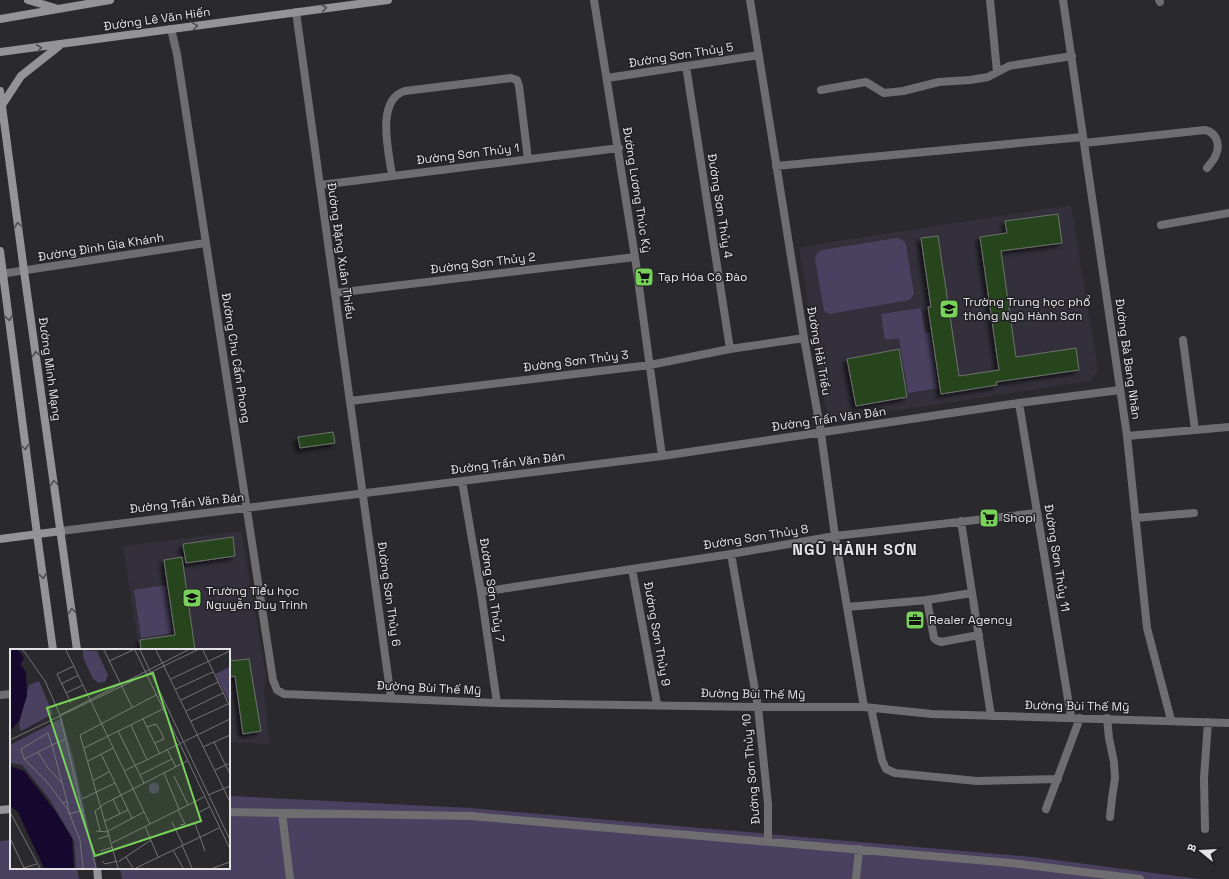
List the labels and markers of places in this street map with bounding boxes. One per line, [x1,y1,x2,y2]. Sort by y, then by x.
supermarket icon: Tạp Hóa Cô Đào [633,266,655,288]
place label: Tạp Hóa Cô Đào [658,269,747,285]
place label: Trường Trung học phổ thông Ngũ Hành Sơn [963,294,1091,324]
school or university icon: Trường Trung học phổ thông Ngũ Hành Sơn [938,298,960,320]
supermarket icon: Shopi [978,507,1000,529]
place label: Shopi [1003,510,1036,526]
place label: Trường Tiểu học Nguyễn Duy Trinh [206,583,308,613]
school or university icon: Trường Tiểu học Nguyễn Duy Trinh [181,587,203,609]
office icon: Realer Agency [904,609,926,631]
place label: Realer Agency [929,612,1012,628]

